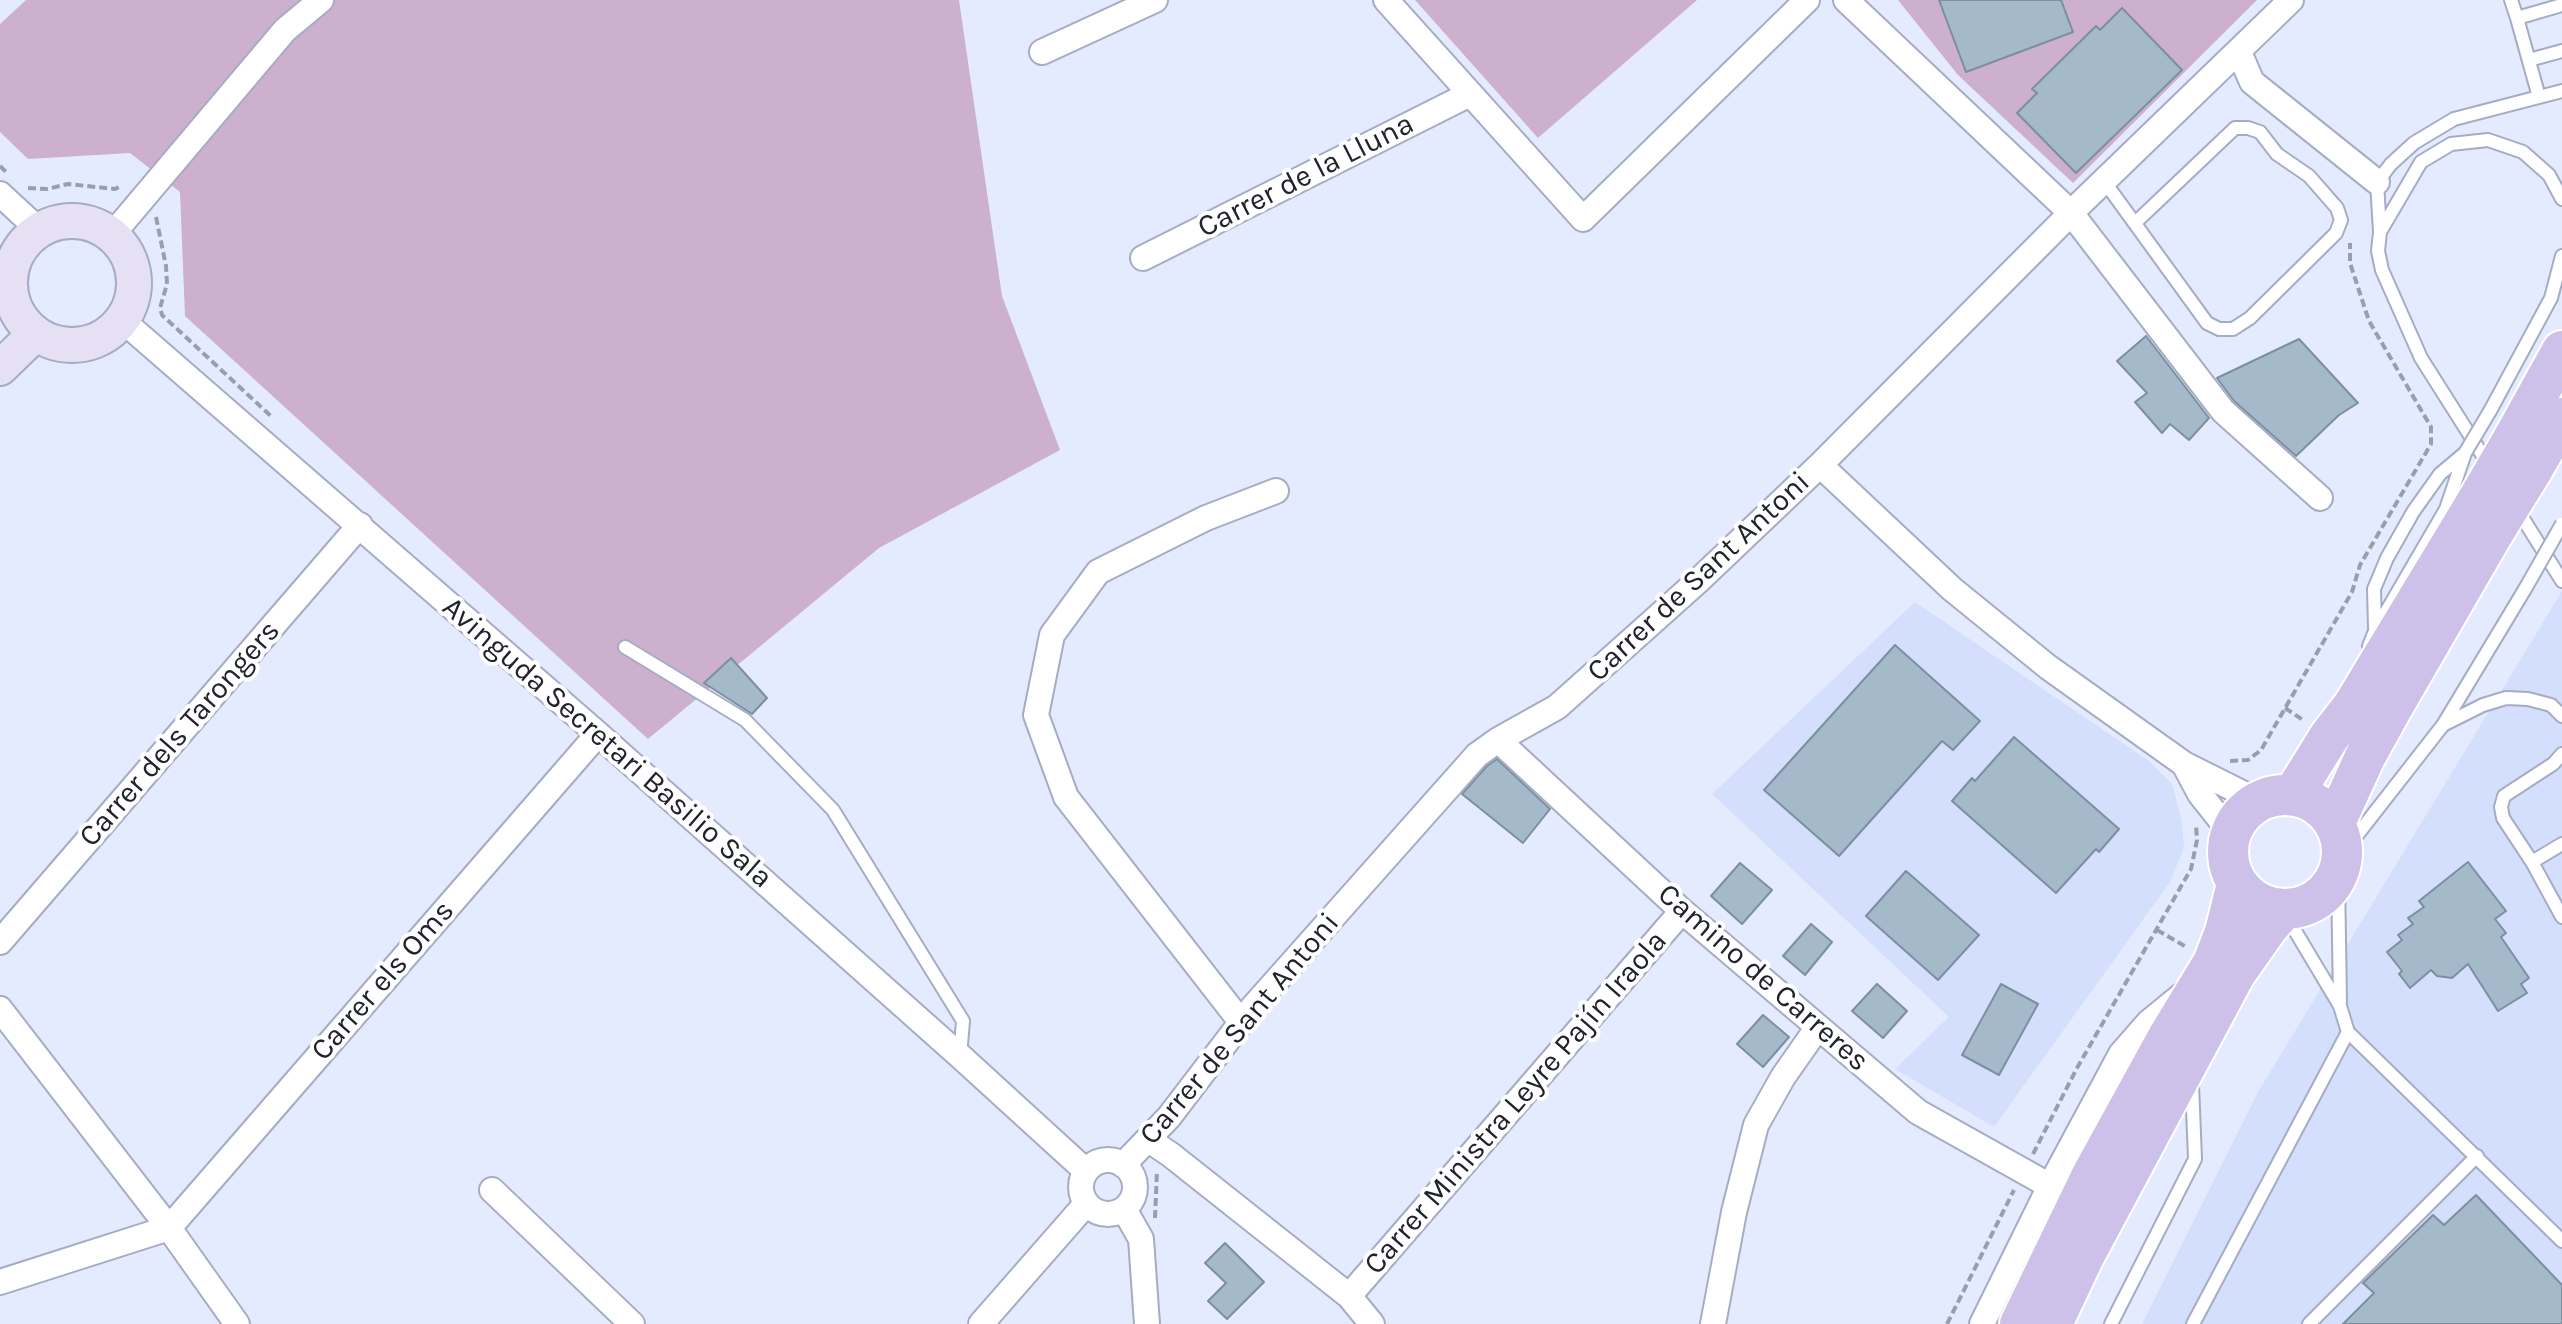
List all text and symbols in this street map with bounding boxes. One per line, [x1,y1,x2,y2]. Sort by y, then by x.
street label: Carrer de la Lluna [1192,106,1420,246]
street label: Carrer de Sant Antoni [1580,464,1818,690]
street label: Avinguda Secretari Basilio Sala [435,590,779,896]
street label: Carrer dels Tarongers [72,614,288,854]
street label: Camino de Carreres [1650,877,1876,1079]
street label: Carrer els Oms [304,894,462,1068]
street label: Carrer de Sant Antoni [1133,906,1347,1152]
street label: Carrer Ministra Leyre Pajín Iraola [1357,924,1675,1282]

